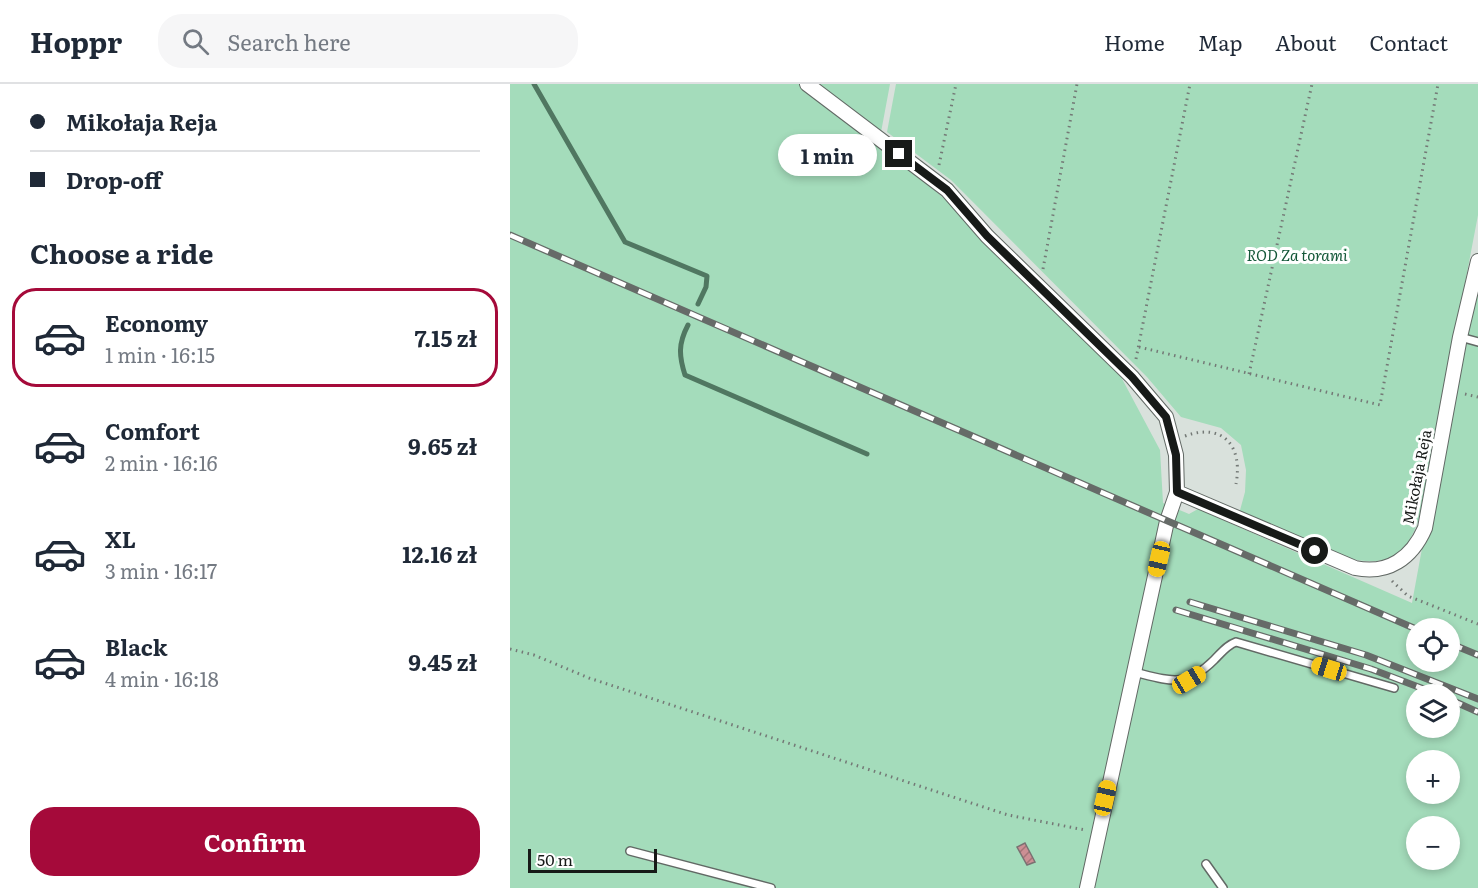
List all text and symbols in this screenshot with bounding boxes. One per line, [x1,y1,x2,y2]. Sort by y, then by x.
search box [158,14,578,68]
text: Hoppr [30,20,122,62]
icon: search [179,25,212,58]
text: Search here [227,25,351,58]
text: Home [1104,26,1165,57]
text: Map [1198,26,1242,57]
text: About [1275,26,1337,57]
text: Contact [1370,26,1448,57]
text: Mikołaja Reja [66,105,217,138]
callout: 1 min [779,133,878,175]
text: 1 min [801,140,854,170]
route end [885,140,912,167]
text: Drop-off [66,163,162,196]
text: Choose a ride [30,232,213,272]
park label: ROD Za torami [1246,243,1348,266]
text: Economy [105,306,208,339]
icon: car [33,311,87,365]
text: 7.15 zł [414,321,477,354]
text: 1 min · 16:15 [105,339,215,369]
text: Comfort [105,414,200,447]
icon: car [33,419,87,473]
street label: Mikołaja Reja [1396,427,1437,527]
text: 9.65 zł [408,429,477,462]
text: 2 min · 16:16 [105,447,218,477]
text: XL [105,522,136,555]
icon: car [33,527,87,581]
text: 12.16 zł [402,537,477,570]
route start [1301,537,1328,564]
car [1146,539,1172,579]
text: 3 min · 16:17 [105,555,217,585]
map controls [1406,618,1460,870]
button: locate [1406,618,1460,672]
text: Black [105,630,167,663]
icon: car [33,635,87,689]
text: 9.45 zł [408,645,477,678]
car [1309,655,1349,683]
text: 4 min · 16:18 [105,663,219,693]
car [1169,663,1209,697]
button: layers [1406,684,1460,738]
button: + [1406,750,1460,804]
car [1092,778,1118,818]
button: Confirm [30,807,480,876]
button: − [1406,816,1460,870]
scale bar [528,846,657,874]
text: 50 m [537,847,573,871]

